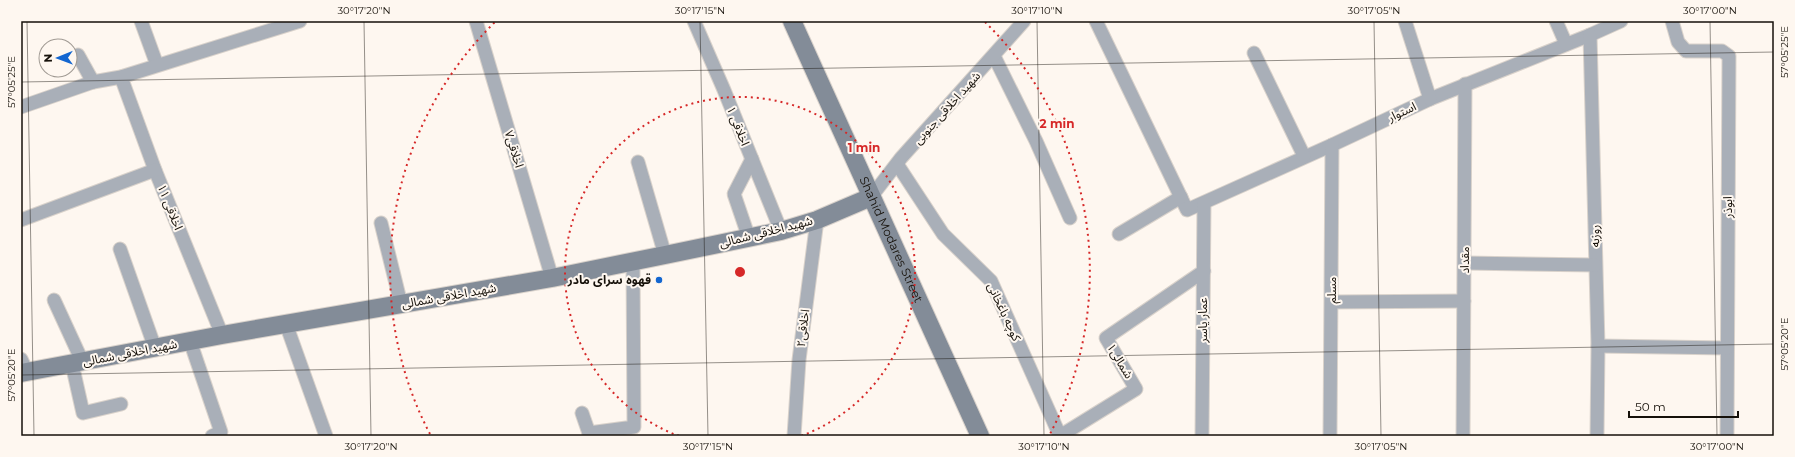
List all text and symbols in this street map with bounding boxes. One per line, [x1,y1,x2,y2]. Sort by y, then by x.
text: 30°17'20"N [337,4,391,17]
text: 30°17'15"N [675,4,725,17]
text: 30°17'10"N [1011,4,1063,17]
text: 30°17'05"N [1348,4,1400,17]
text: 30°17'00"N [1683,4,1737,17]
text: 57°05'25"E [1778,26,1791,78]
north arrow [38,38,78,78]
text: N [41,54,55,63]
text: 57°05'25"E [5,56,18,108]
street label: شهید اخلاقی جنوبی [910,68,983,147]
street label: استوار [1384,98,1419,125]
street label: اخلاقی ۱ [724,104,753,148]
text: 2 min [1040,116,1074,131]
street label: اخلاقی۷ [502,128,527,169]
text: 1 min [848,140,880,155]
street label: Shahid Modares Street [856,174,927,305]
street label: اخلاقی ۱۱ [154,182,186,232]
street label: ابوذر [1720,196,1735,219]
street label: شهید اخلاقی شمالی [718,213,814,250]
street label: روزبه [1587,224,1602,248]
street label: مقداد [1457,246,1472,274]
centre of rings [733,265,747,279]
place label: قهوه سرای مادر [567,272,651,287]
marker: قهوه سرای مادر [654,275,664,285]
street label: مسلم [1324,277,1341,303]
street label: شهید اخلاقی شمالی [400,280,497,311]
street label: کوچه باغخانی [983,280,1025,345]
street label: عمار یاسر [1195,297,1210,344]
street label: اخلاقی۲ [793,308,812,348]
text: 57°05'20"E [1778,317,1791,371]
street label: شهید اخلاقی شمالی [81,336,178,369]
street label: شمالی۱ [1104,340,1137,381]
text: 57°05'20"E [5,348,18,402]
scale bar [1629,393,1738,419]
text: 50 m [1635,399,1666,414]
text: 30°17'20"N [344,440,398,453]
text: 30°17'15"N [683,440,733,453]
text: 30°17'10"N [1018,440,1070,453]
text: 30°17'05"N [1355,440,1407,453]
text: 30°17'00"N [1690,440,1744,453]

